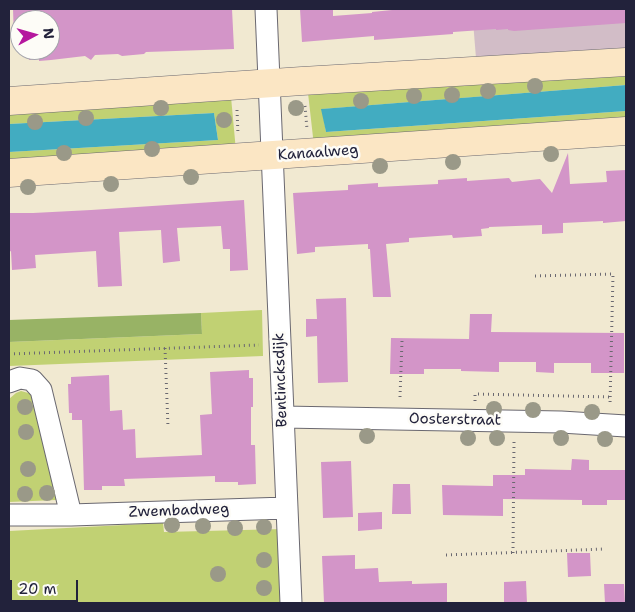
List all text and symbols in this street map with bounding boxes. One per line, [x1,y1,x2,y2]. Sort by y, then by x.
north arrow [10,10,60,60]
text: N [39,27,58,40]
street label: Kanaalweg [277,141,359,165]
street label: Bentincksdijk [270,332,292,428]
street label: Oosterstraat [409,410,501,430]
street label: Zwembadweg [128,500,230,522]
scale bar [12,570,80,602]
text: 20 m [18,579,57,599]

